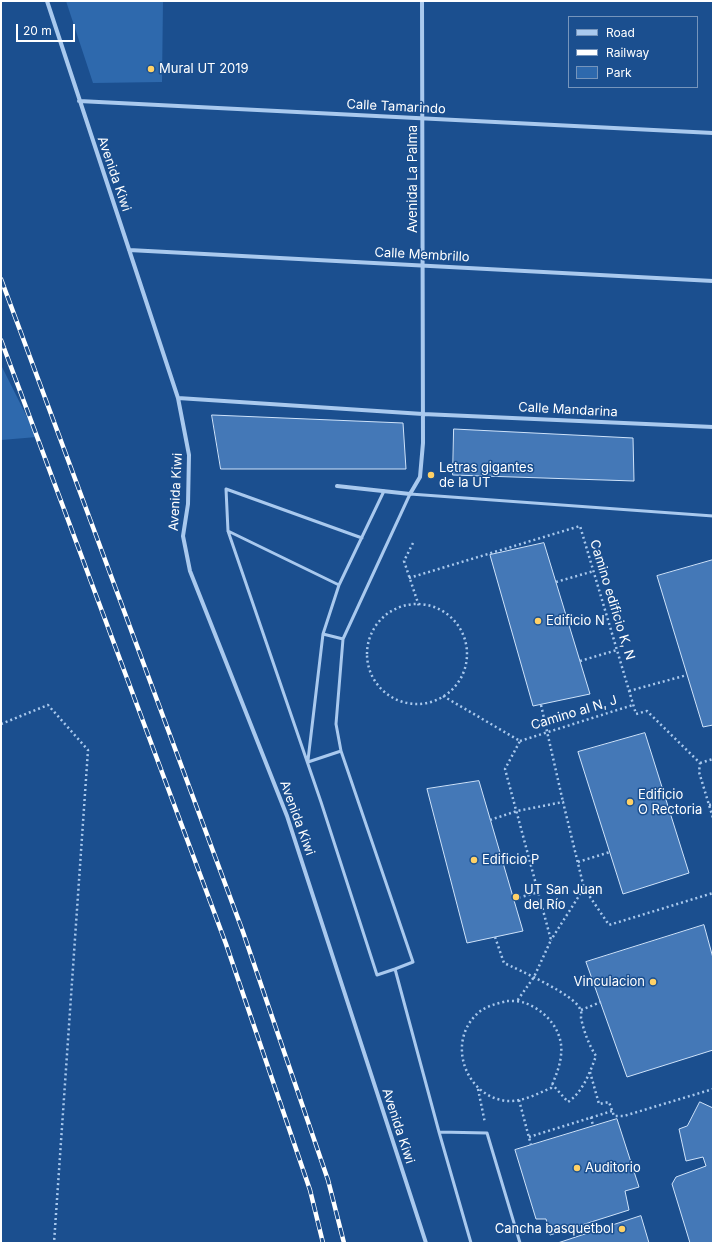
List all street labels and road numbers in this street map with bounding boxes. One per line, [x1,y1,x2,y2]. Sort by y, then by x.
street label: Calle Tamarindo [346,97,446,117]
street label: Avenida La Palma [405,125,421,233]
street label: Avenida Kiwi [94,134,134,214]
street label: Calle Membrillo [374,245,470,265]
street label: Calle Mandarina [518,400,618,420]
street label: Avenida Kiwi [166,452,186,532]
street label: Camino edificio K, N [586,538,638,662]
street label: Camino al N, J [529,693,619,733]
street label: Avenida Kiwi [276,779,318,857]
street label: Avenida Kiwi [378,1086,418,1166]

